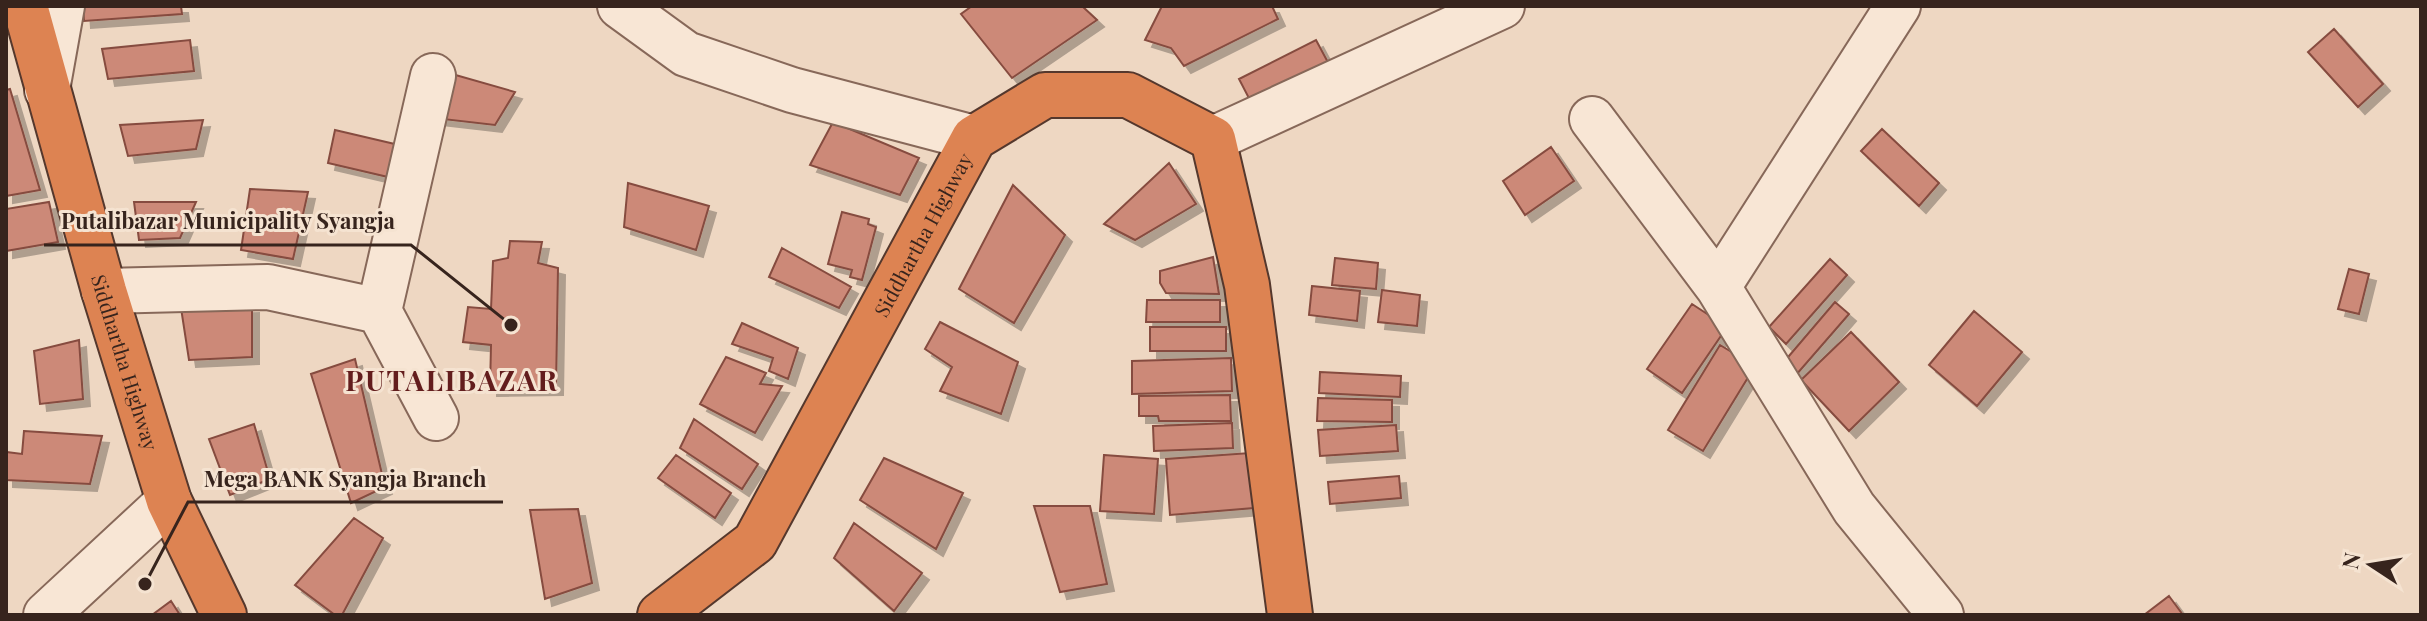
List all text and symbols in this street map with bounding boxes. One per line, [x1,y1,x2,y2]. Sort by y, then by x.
street label: Siddhartha Highway [867,147,977,321]
callout: Putalibazar Municipality Syangja [44,199,411,245]
text: Putalibazar Municipality Syangja [61,205,396,235]
street label: Siddhartha Highway [86,271,166,453]
district label: PUTALIBAZAR [345,361,559,398]
callout: Mega BANK Syangja Branch [188,456,503,502]
text: Mega BANK Syangja Branch [204,463,487,493]
north arrow [2331,525,2411,605]
text: N [2334,550,2367,572]

